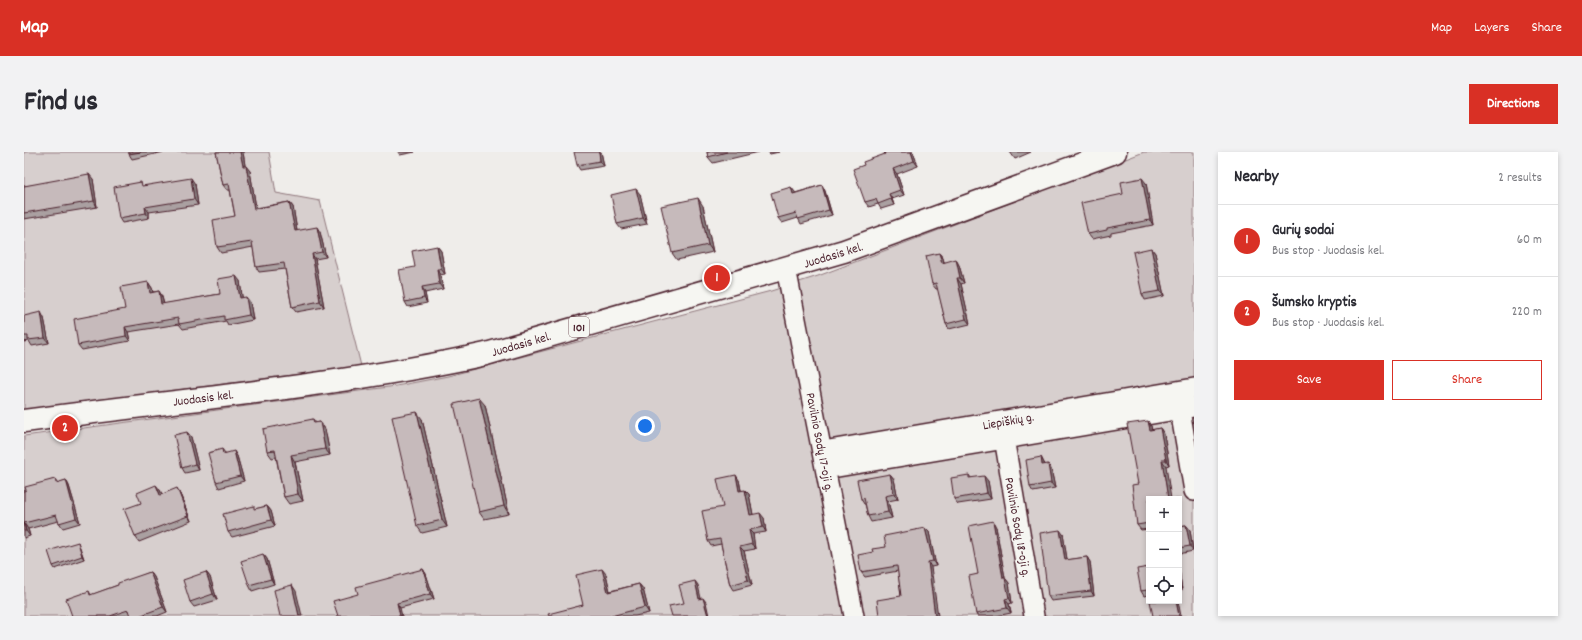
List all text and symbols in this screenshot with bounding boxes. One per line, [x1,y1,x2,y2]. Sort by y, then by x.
text: Map [20,15,49,42]
text: Map [1431,18,1452,38]
text: Layers [1474,18,1509,38]
text: Share [1531,18,1562,38]
text: Find us [24,84,98,124]
button: Directions [1469,84,1558,124]
text: Nearby [1234,166,1278,190]
text: 2 results [1498,169,1542,188]
text: Gurių sodai [1272,220,1334,242]
text: 1 [1246,231,1248,250]
text: 60 m [1517,231,1542,250]
street label: Juodasis kel. [802,238,866,274]
text: Bus stop · Juodasis kel. [1272,242,1384,261]
pin: 1 [704,263,730,293]
text: Šumsko kryptis [1272,292,1357,314]
text: 2 [1244,303,1250,322]
text: 220 m [1512,303,1542,322]
text: Bus stop · Juodasis kel. [1272,314,1384,333]
road number: 101 [569,317,589,337]
street label: Juodasis kel. [490,328,554,363]
button: Save [1234,360,1384,400]
button: Share [1392,360,1542,400]
street label: Juodasis kel. [172,386,235,413]
street label: Pavilnio Sodų 17-oji g. [800,391,837,494]
street label: Liepiškių g. [981,409,1035,436]
pin: 2 [52,413,78,443]
your location [635,416,655,436]
street label: Pavilnio Sodų 18-oji g. [998,476,1035,579]
map controls [1146,496,1182,604]
button: + [1146,496,1182,532]
button: − [1146,532,1182,568]
button: locate [1146,568,1182,604]

